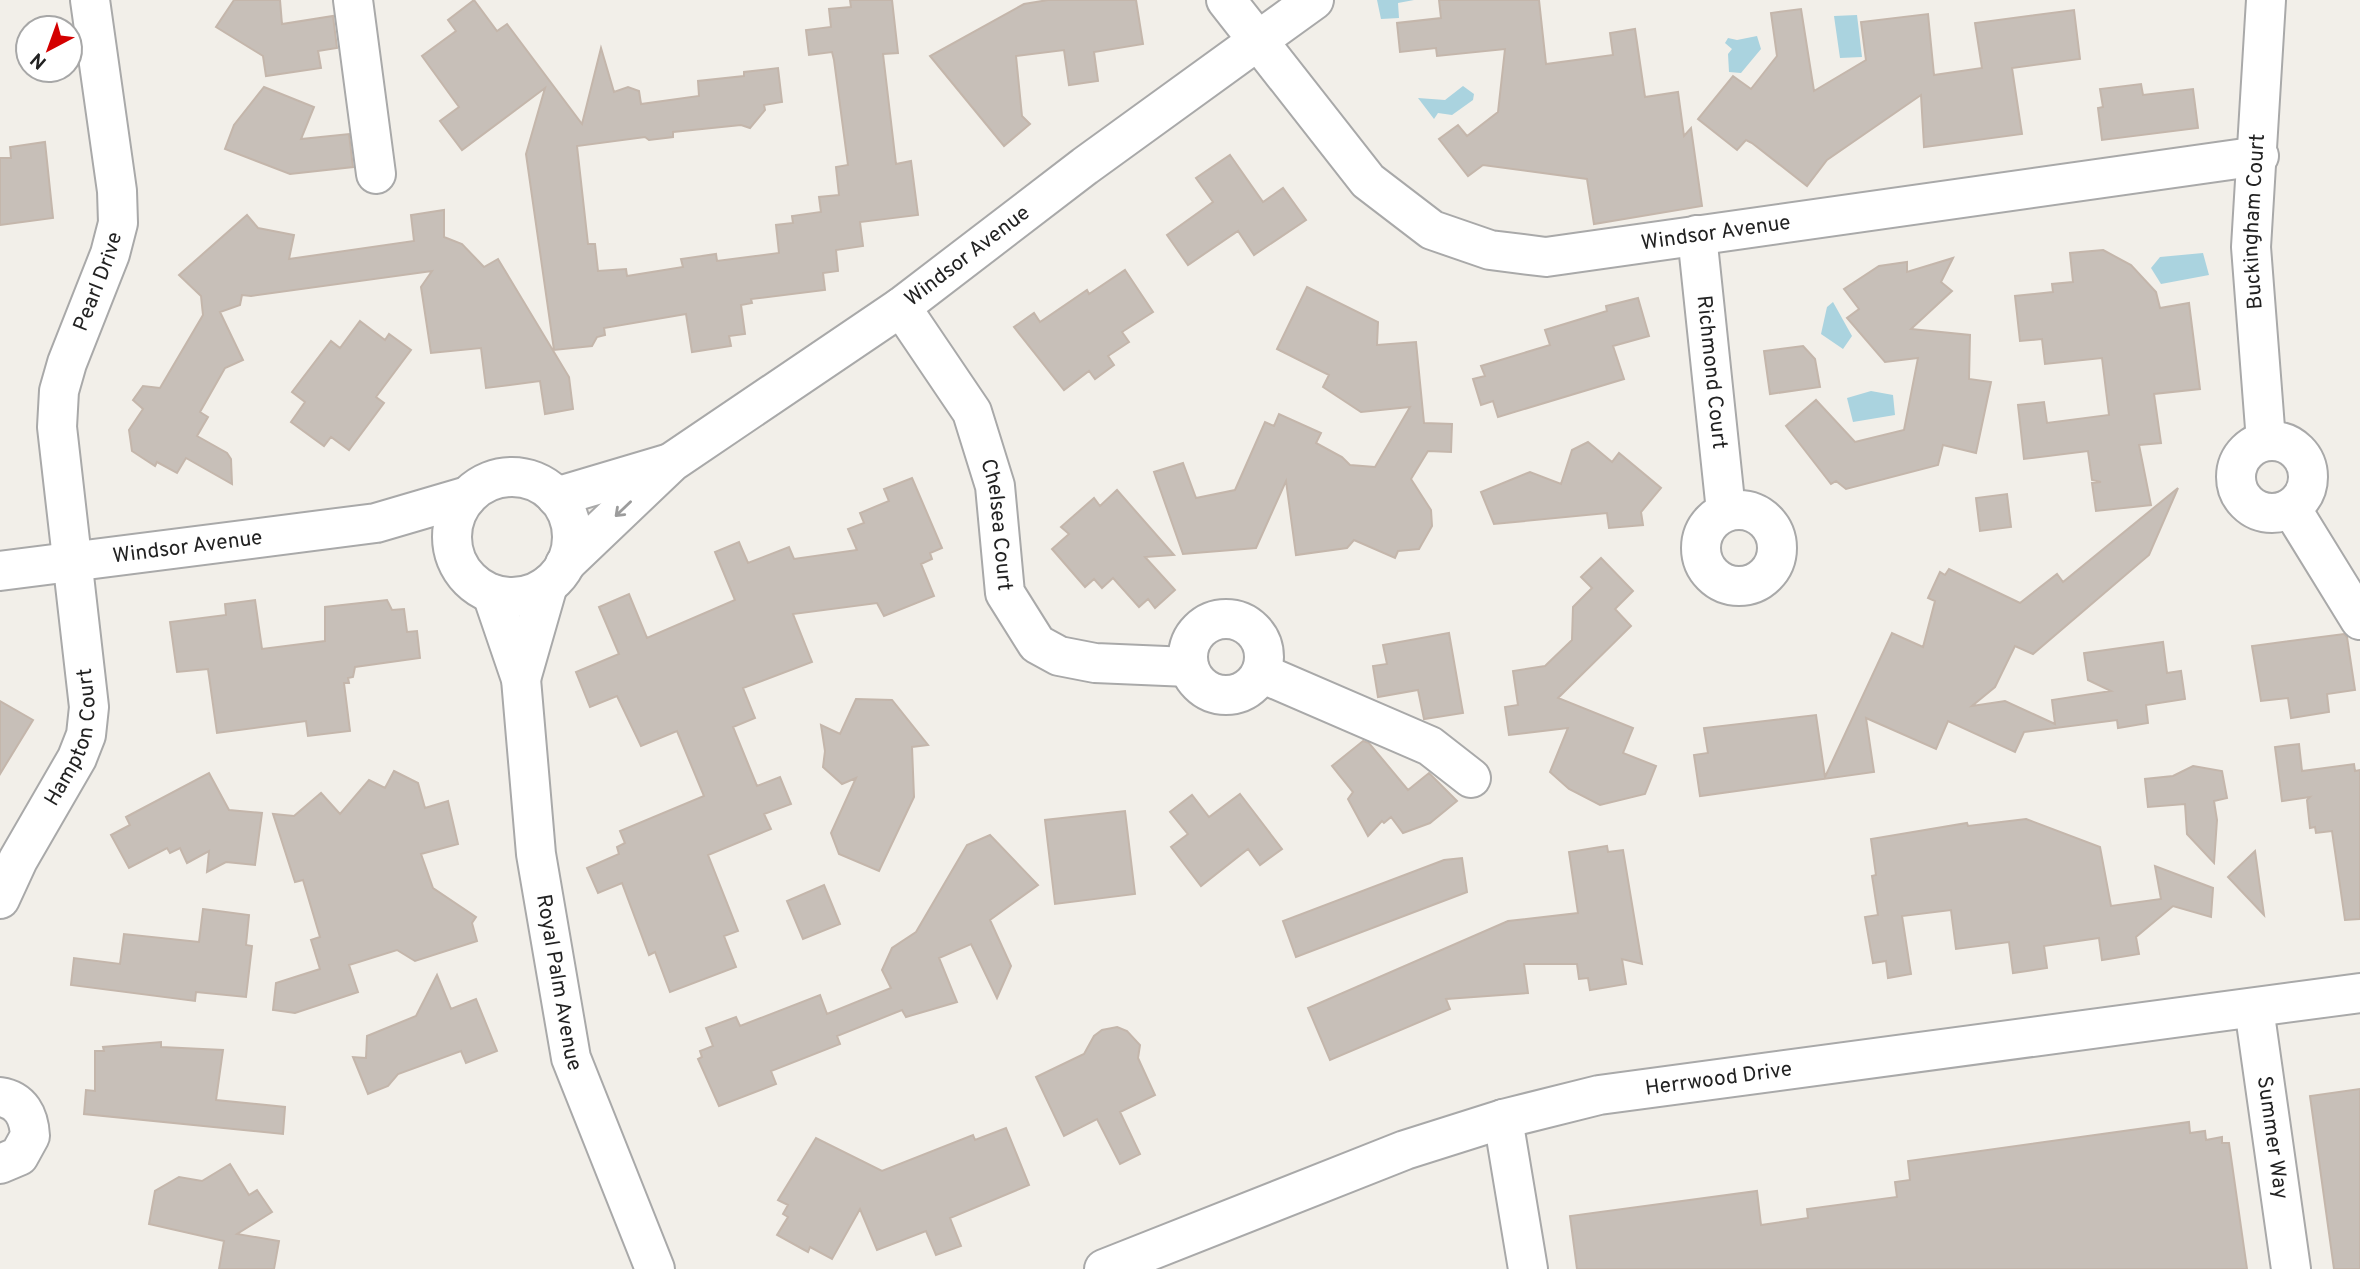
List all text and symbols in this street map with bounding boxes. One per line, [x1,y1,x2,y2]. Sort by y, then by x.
north arrow [14,14,84,84]
text: N [26,47,52,74]
street label: Buckingham Court [2237,133,2271,311]
street label: Windsor Avenue [899,200,1035,313]
street label: Windsor Avenue [1639,209,1792,257]
street label: Pearl Drive [67,229,129,335]
street label: Richmond Court [1690,294,1733,450]
street label: Chelsea Court [974,455,1018,592]
one-way arrow [614,501,631,518]
street label: Windsor Avenue [111,524,264,570]
street label: Hampton Court [39,667,103,811]
street label: Royal Palm Avenue [530,892,588,1075]
street label: Herrwood Drive [1643,1056,1794,1102]
street label: Summer Way [2250,1074,2294,1201]

